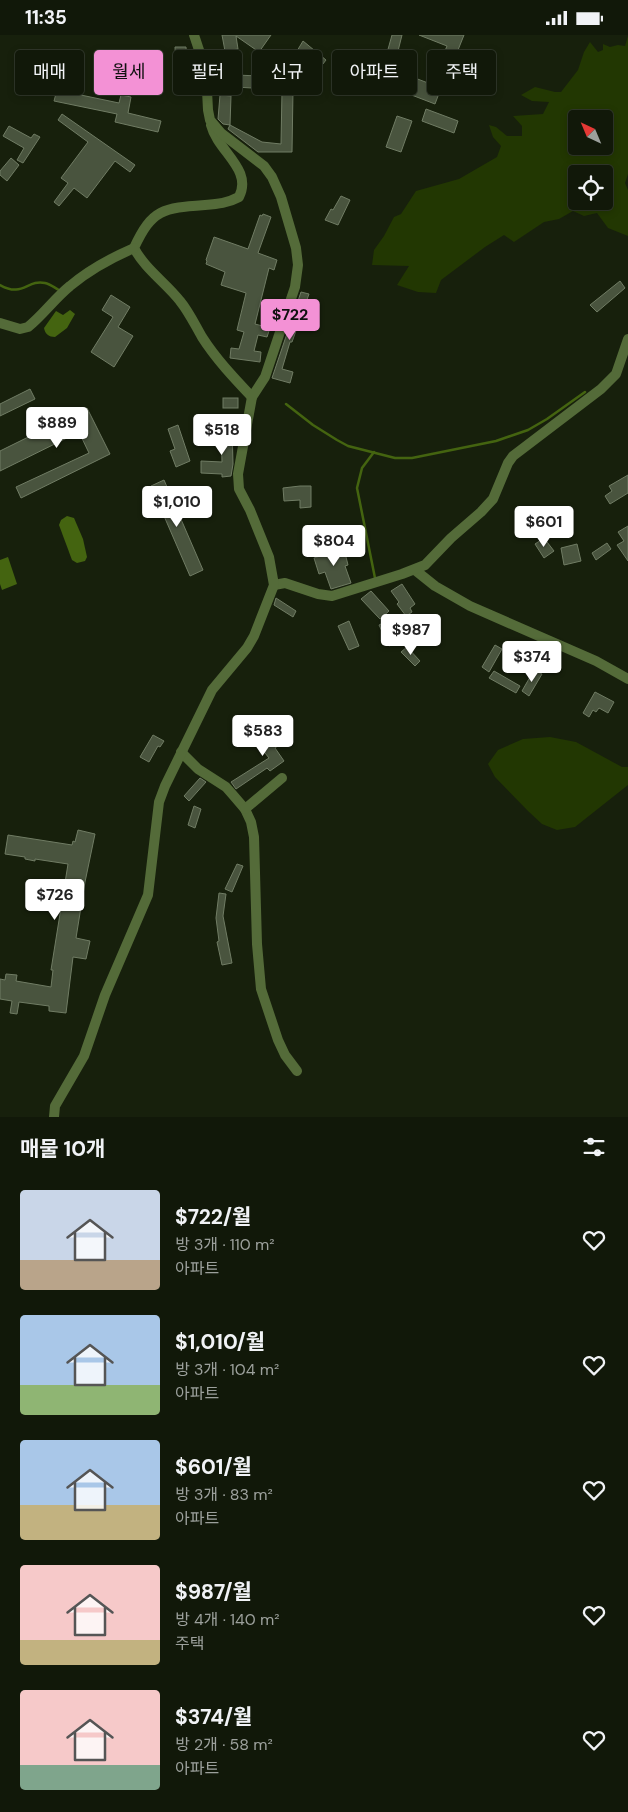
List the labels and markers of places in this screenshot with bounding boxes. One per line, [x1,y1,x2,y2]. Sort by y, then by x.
pin: $722 [260,299,320,341]
pin: $889 [27,407,87,449]
pin: $518 [192,413,252,456]
pin: $1,010 [136,485,218,528]
pin: $601 [514,505,574,548]
pin: $804 [304,525,364,567]
pin: $987 [381,613,441,656]
pin: $374 [502,641,562,683]
pin: $583 [233,715,293,757]
pin: $726 [25,879,85,921]

